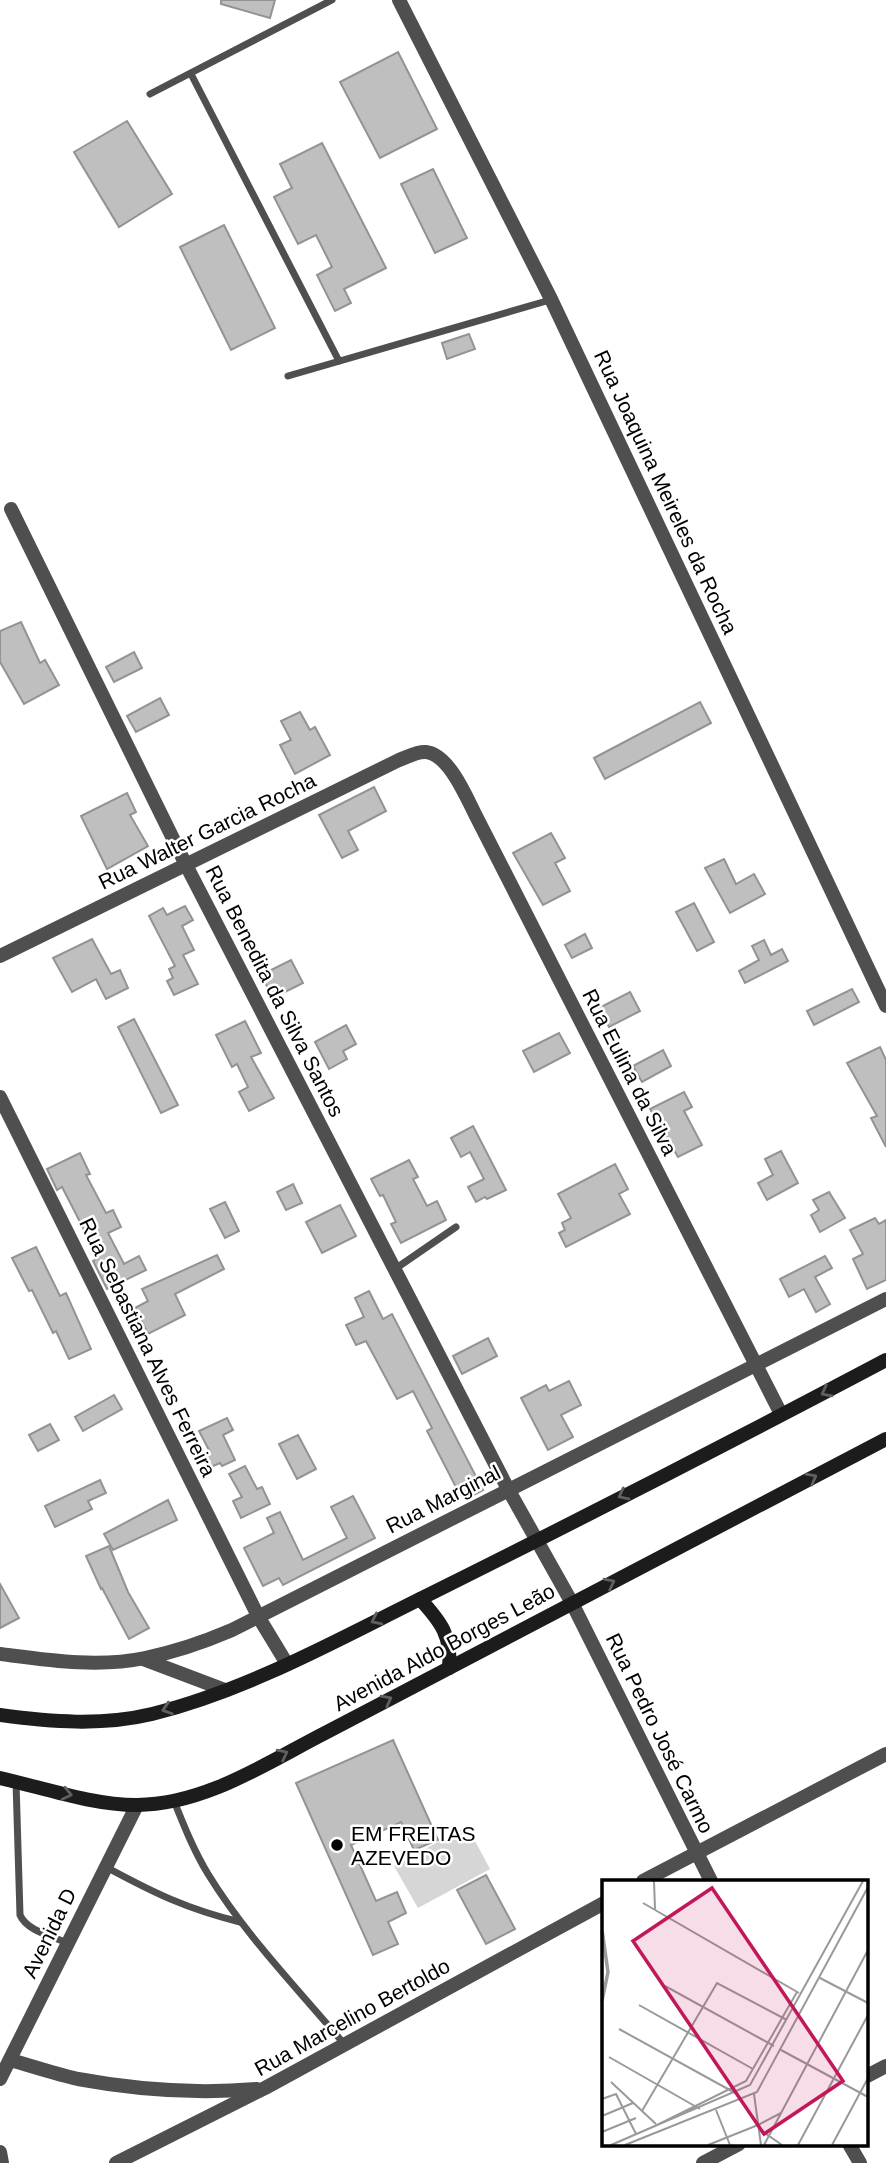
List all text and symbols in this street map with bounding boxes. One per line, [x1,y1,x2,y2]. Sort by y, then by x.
street label: Rua Joaquina Meireles da Rocha [590,346,742,638]
street label: Rua Walter Garcia Rocha [95,768,319,894]
street label: Rua Benedita da Silva Santos [201,861,349,1121]
street label: Rua Eulina da Silva [578,985,682,1159]
street label: Rua Sebastiana Alves Ferreira [75,1214,221,1480]
one-way arrow [821,1384,833,1397]
street label: Rua Marginal [382,1460,504,1538]
one-way arrow [804,1473,817,1486]
one-way arrow [618,1487,630,1501]
one-way arrow [603,1578,615,1592]
street label: Avenida Aldo Borges Leão [329,1579,559,1715]
one-way arrow [371,1612,383,1626]
street label: Rua Pedro José Carmo [602,1629,718,1837]
one-way arrow [380,1695,392,1709]
one-way arrow [162,1701,174,1715]
one-way arrow [275,1749,288,1763]
one-way arrow [60,1785,72,1800]
place label: EM FREITAS AZEVEDO [351,1822,475,1869]
marker: EM FREITAS AZEVEDO [329,1837,345,1853]
inset map [602,1880,868,2146]
street label: Avenida D [18,1885,80,1981]
street label: Rua Marcelino Bertoldo [250,1954,454,2080]

